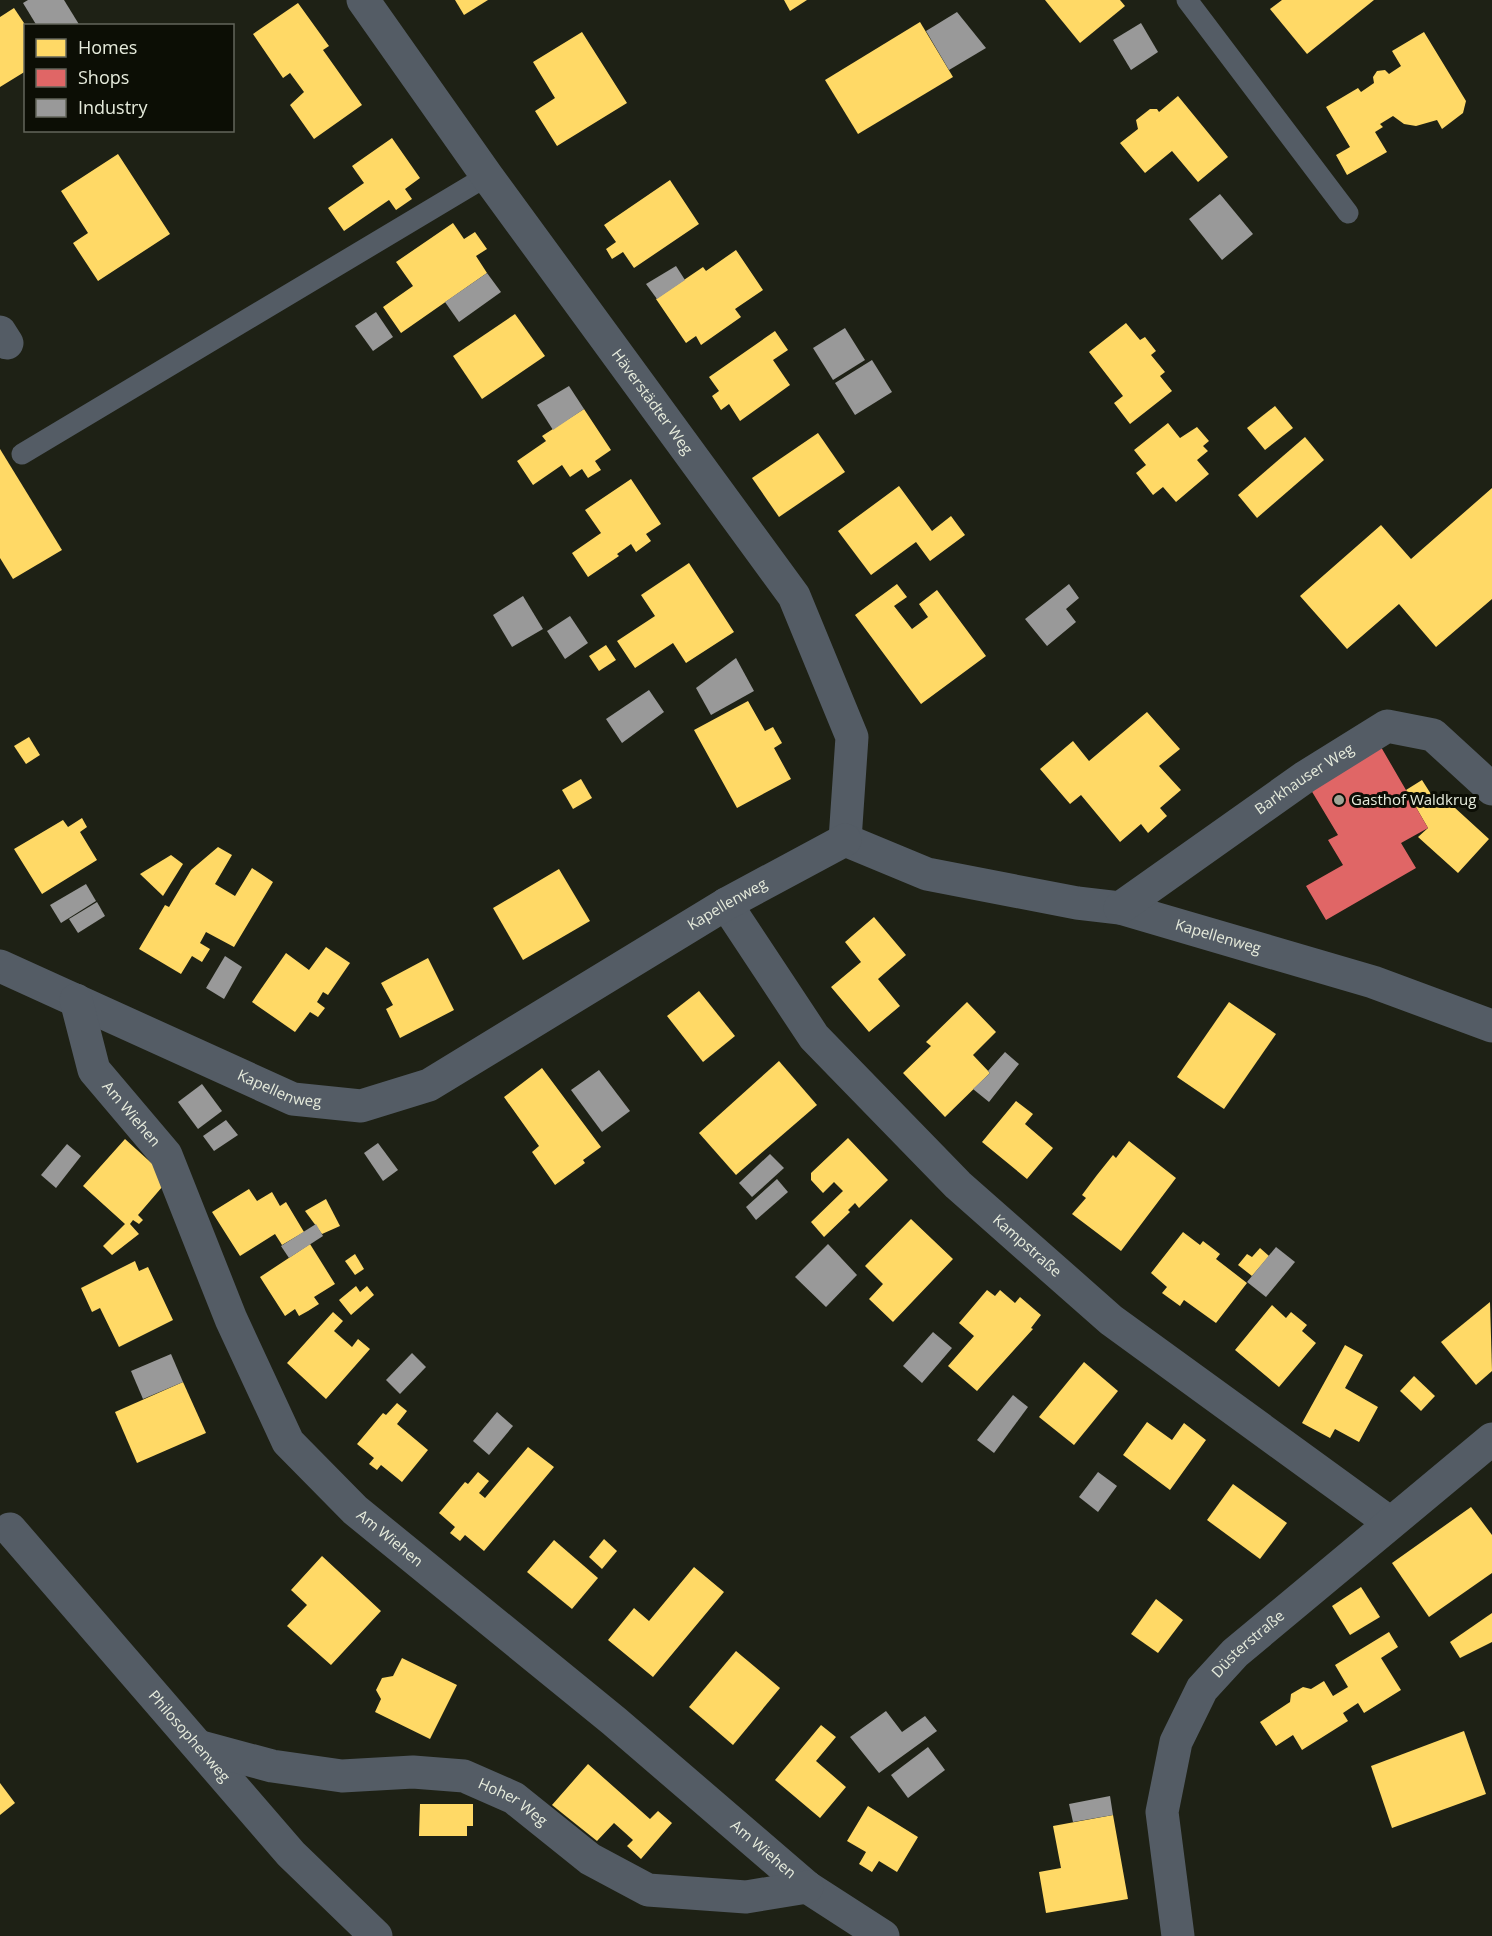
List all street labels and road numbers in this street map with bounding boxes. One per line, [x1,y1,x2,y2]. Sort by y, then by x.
street label: Häverstädter Weg [608,345,698,458]
street label: Barkhauser Weg [1250,738,1357,819]
street label: Kapellenweg [683,873,770,934]
street label: Kapellenweg [1173,914,1264,958]
street label: Kapellenweg [235,1064,323,1111]
street label: Am Wiehen [99,1076,166,1150]
street label: Kampstraße [989,1209,1066,1281]
street label: Am Wiehen [353,1504,428,1571]
street label: Düsterstraße [1206,1605,1288,1681]
street label: Philosophenweg [145,1685,235,1786]
street label: Hoher Weg [475,1773,552,1830]
street label: Am Wiehen [727,1815,801,1882]

